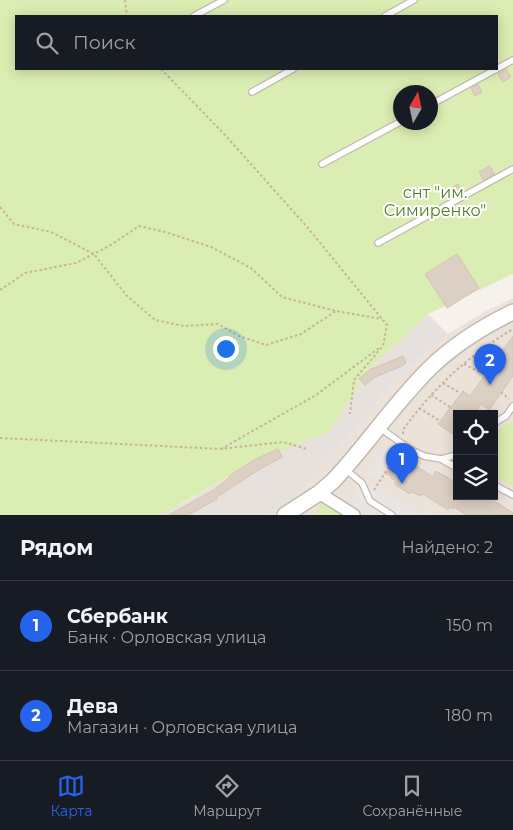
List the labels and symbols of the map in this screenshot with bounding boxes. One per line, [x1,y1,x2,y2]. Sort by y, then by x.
north arrow [393,85,438,130]
park label: снт "им. Симиренко" [384,183,486,220]
your location [213,336,239,362]
pin: 2 [474,344,506,385]
pin: 1 [386,443,418,484]

